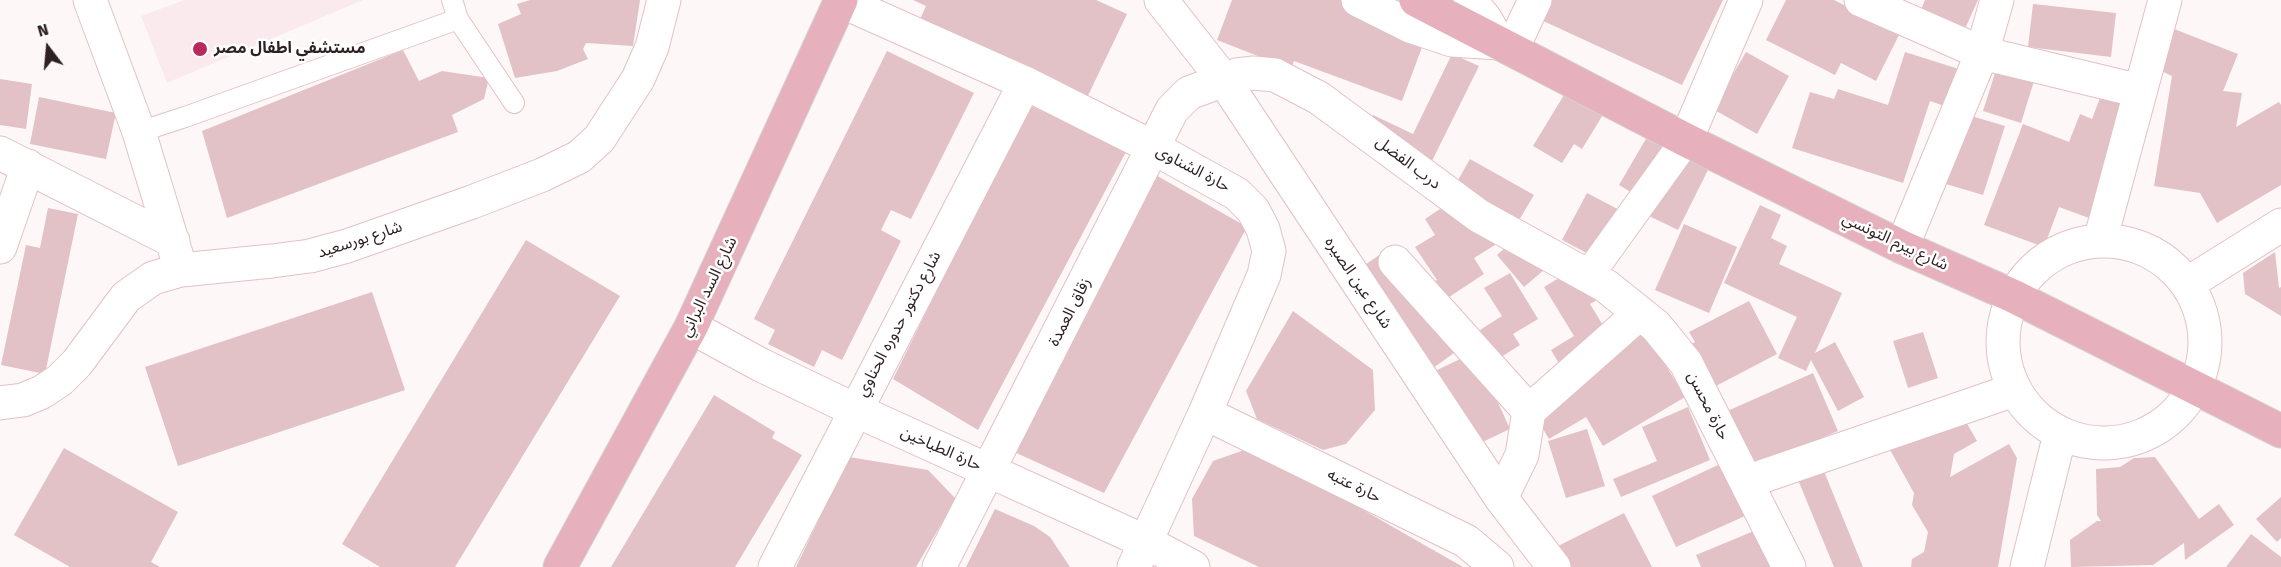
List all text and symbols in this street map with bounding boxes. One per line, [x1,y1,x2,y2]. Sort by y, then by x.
north arrow [18,18,78,78]
text: N [35,20,51,41]
place label: مستشفي اطفال مصر [214,39,365,59]
marker: مستشفي اطفال مصر [191,40,209,58]
street label: درب الفضل [1372,132,1444,194]
street label: حارة الشناوى [1153,141,1233,197]
street label: شارع بيرم التونسي [1839,209,1951,275]
street label: شارع بورسعيد [315,217,405,263]
street label: شارع عين الصيره [1320,233,1396,333]
street label: شارع السد البراني [676,234,742,340]
street label: شارع دكتور حدوره الحناوي [853,248,945,400]
street label: زقاق العمدة [1045,275,1095,349]
street label: حارة محسن [1683,369,1733,443]
street label: حارة الطباخين [898,423,984,475]
street label: حارة عتبه [1324,465,1384,507]

